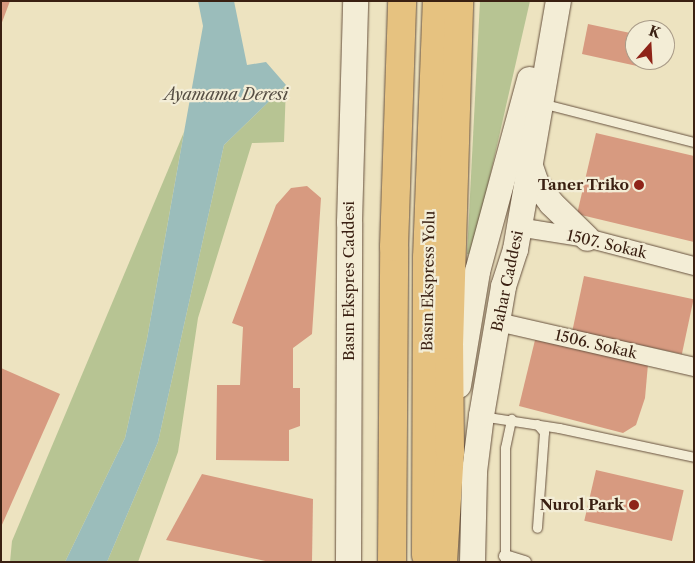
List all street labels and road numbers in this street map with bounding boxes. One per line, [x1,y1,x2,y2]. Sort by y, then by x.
street label: Basın Ekspres Caddesi [340,201,358,361]
street label: Basın Ekspress Yolu [418,210,438,352]
street label: 1507. Sokak [565,226,649,262]
street label: Bahar Caddesi [487,229,527,333]
street label: 1506. Sokak [553,326,639,362]

